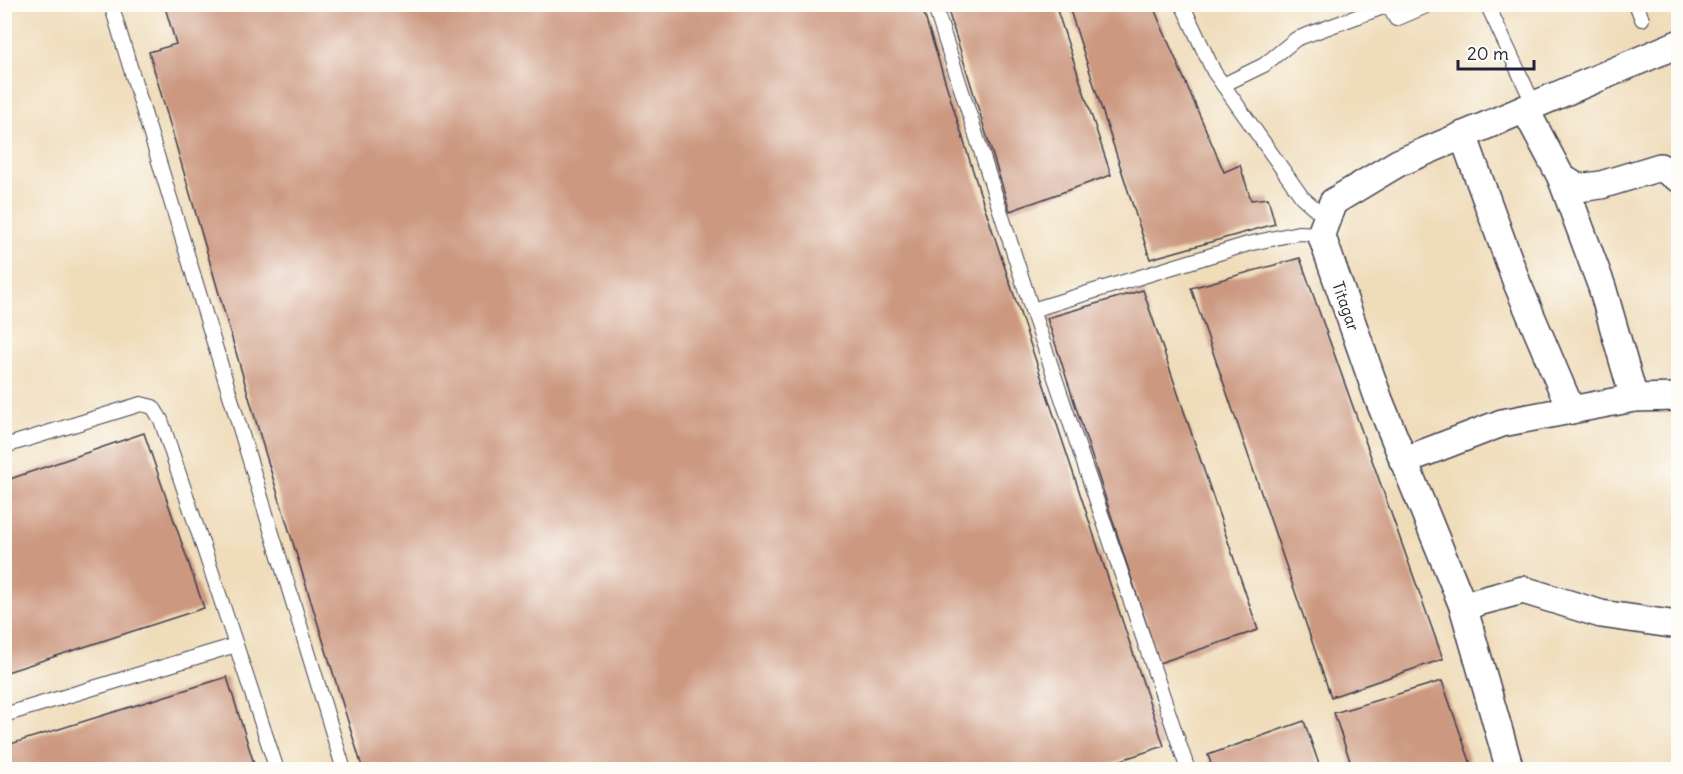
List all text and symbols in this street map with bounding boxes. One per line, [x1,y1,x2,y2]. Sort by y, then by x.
scale bar [1458,33,1534,71]
text: 20 m [1467,42,1509,65]
street label: Titagar [1328,279,1364,334]

